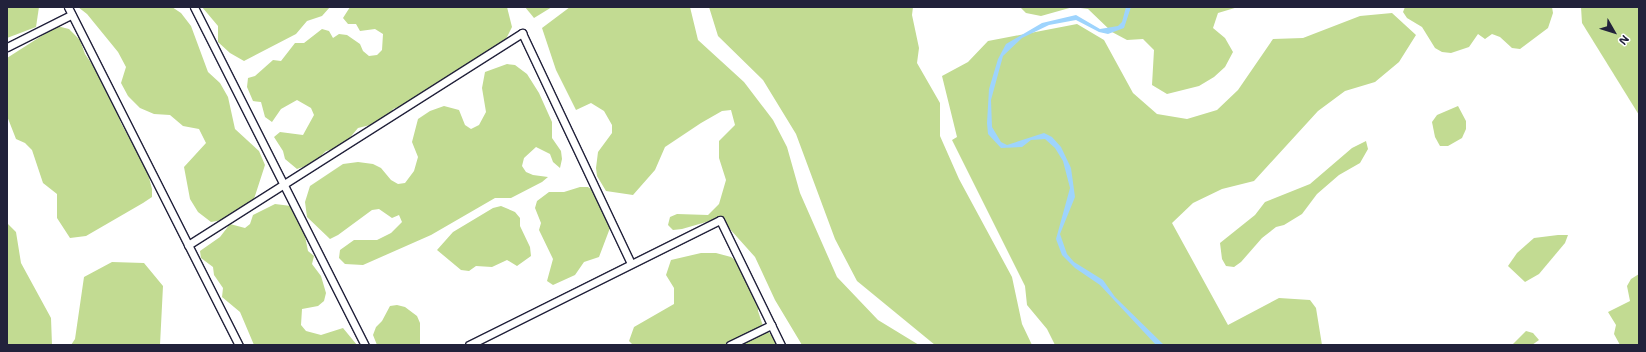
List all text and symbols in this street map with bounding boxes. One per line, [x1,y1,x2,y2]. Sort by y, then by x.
north arrow [1594,12,1634,52]
text: N [1615,32,1632,48]

